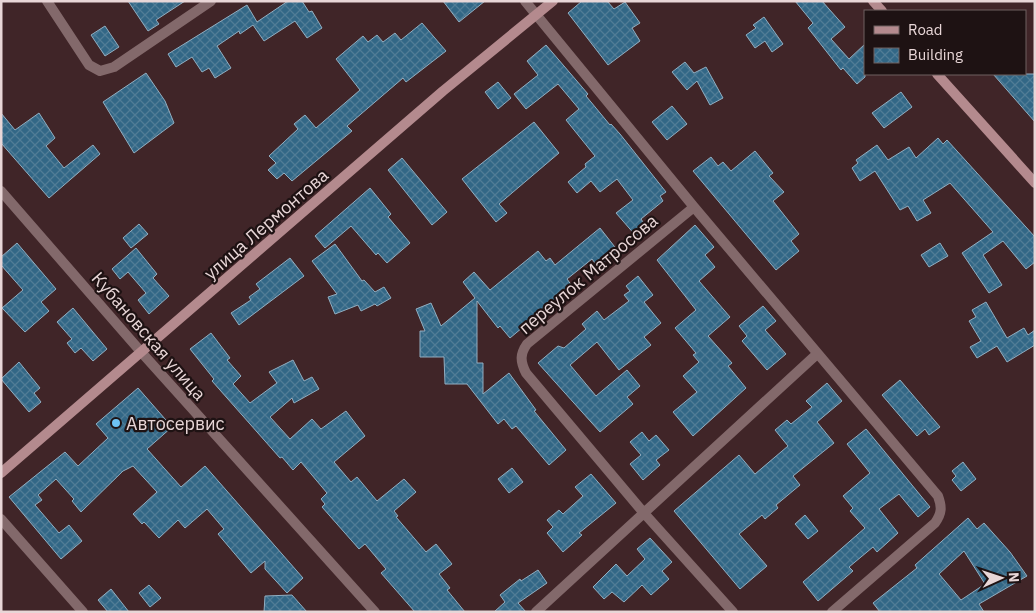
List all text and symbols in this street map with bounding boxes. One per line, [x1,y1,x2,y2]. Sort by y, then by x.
legend [864,10,1026,75]
text: Road [908,20,943,39]
text: Building [908,45,963,64]
street label: улица Лермонтова [199,163,333,284]
street label: переулок Матросова [514,209,663,339]
street label: Кубановская улица [87,267,211,405]
place label: Автосервис [126,412,225,435]
marker: Автосервис [110,417,122,429]
north arrow [976,553,1026,603]
text: N [1005,572,1023,583]

